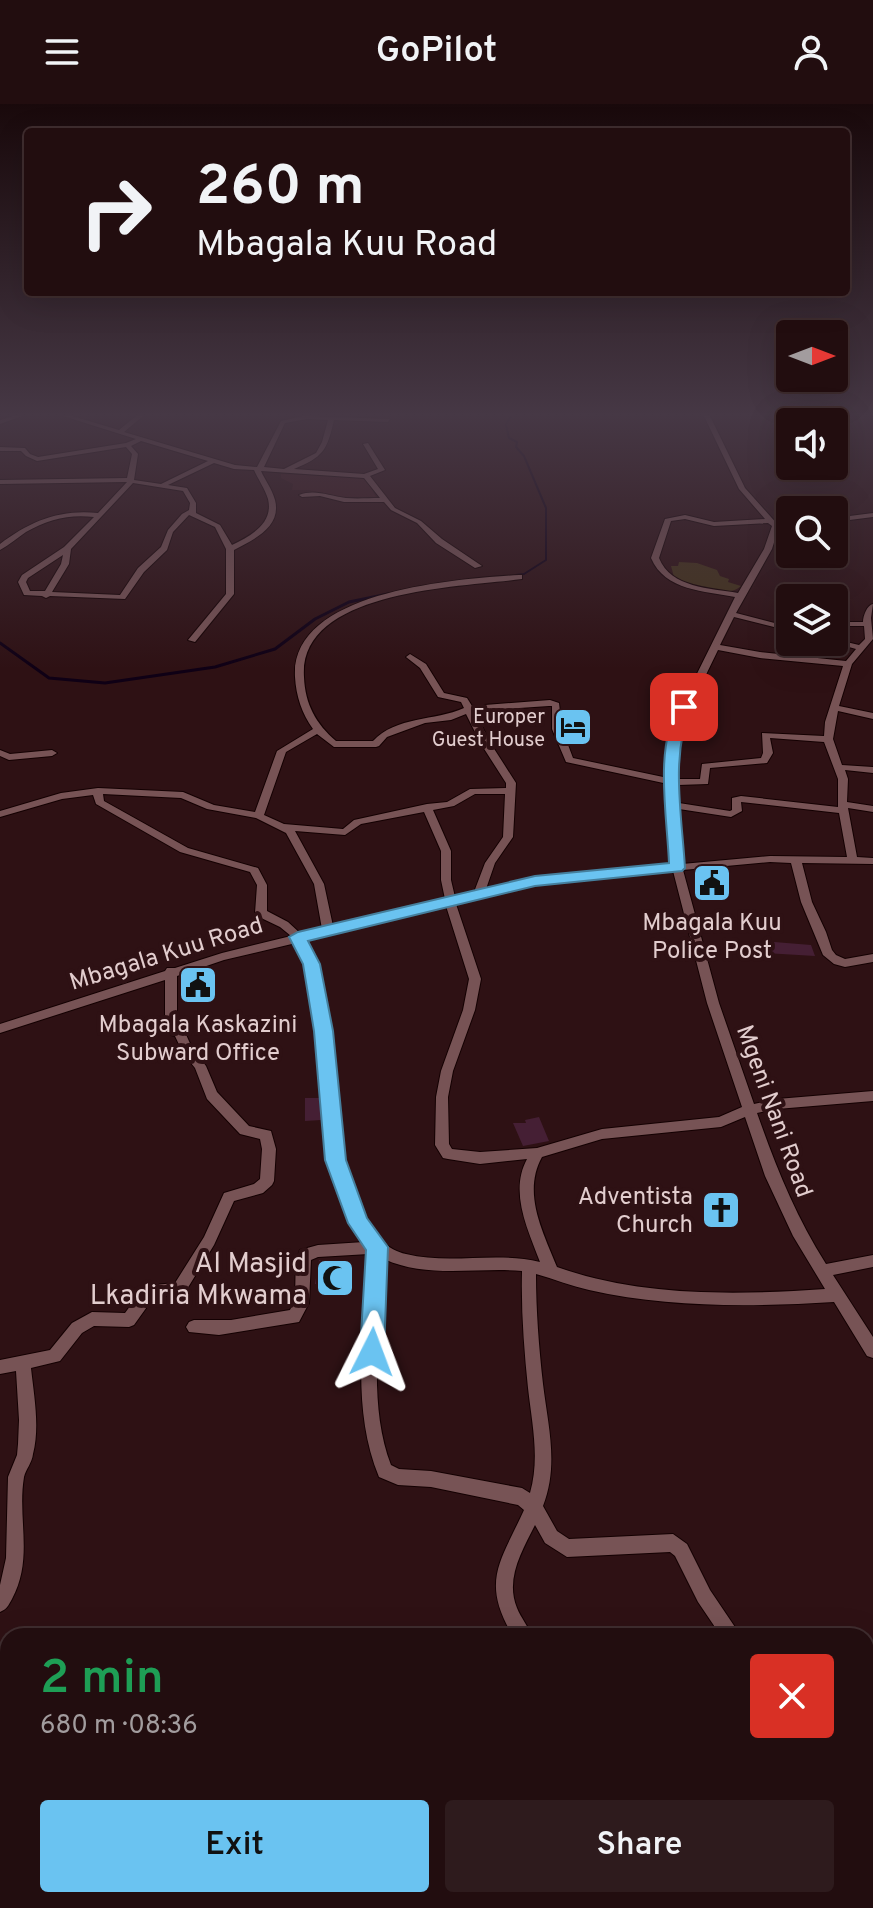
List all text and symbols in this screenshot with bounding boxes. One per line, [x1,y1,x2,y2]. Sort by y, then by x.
text: GoPilot [376,29,497,75]
icon: menu [40,30,84,74]
icon: person [789,30,833,74]
text: 260 m [196,154,365,224]
icon: right [64,160,168,264]
text: Mbagala Kuu Road [196,223,497,269]
north arrow [776,320,848,392]
map controls [776,320,848,656]
button: sound [776,408,848,480]
button: search [776,496,848,568]
button: layers [776,584,848,656]
pin [650,673,718,741]
icon: arrive [662,685,706,729]
place label: Europer Guest House [432,705,545,754]
hotel icon: Europer Guest House [552,706,594,748]
public building icon: Mbagala Kuu Police Post [691,862,733,904]
place label: Mbagala Kuu Police Post [642,909,782,967]
street label: Mbagala Kuu Road [66,911,267,999]
public building icon: Mbagala Kaskazini Subward Office [177,964,219,1006]
place label: Mbagala Kaskazini Subward Office [99,1011,297,1069]
street label: Mgeni Nani Road [728,1021,818,1202]
place label: Adventista Church [578,1183,693,1241]
church icon: Adventista Church [700,1189,742,1231]
place label: Al Masjid Lkadiria Mkwama [90,1247,307,1315]
mosque icon: Al Masjid Lkadiria Mkwama [314,1257,356,1299]
position arrow [330,1310,414,1394]
text: 2 min [40,1650,164,1710]
button: close [750,1654,834,1738]
text: 680 m · 08:36 [40,1710,198,1743]
button: Exit [40,1800,429,1892]
button: Share [445,1800,834,1892]

